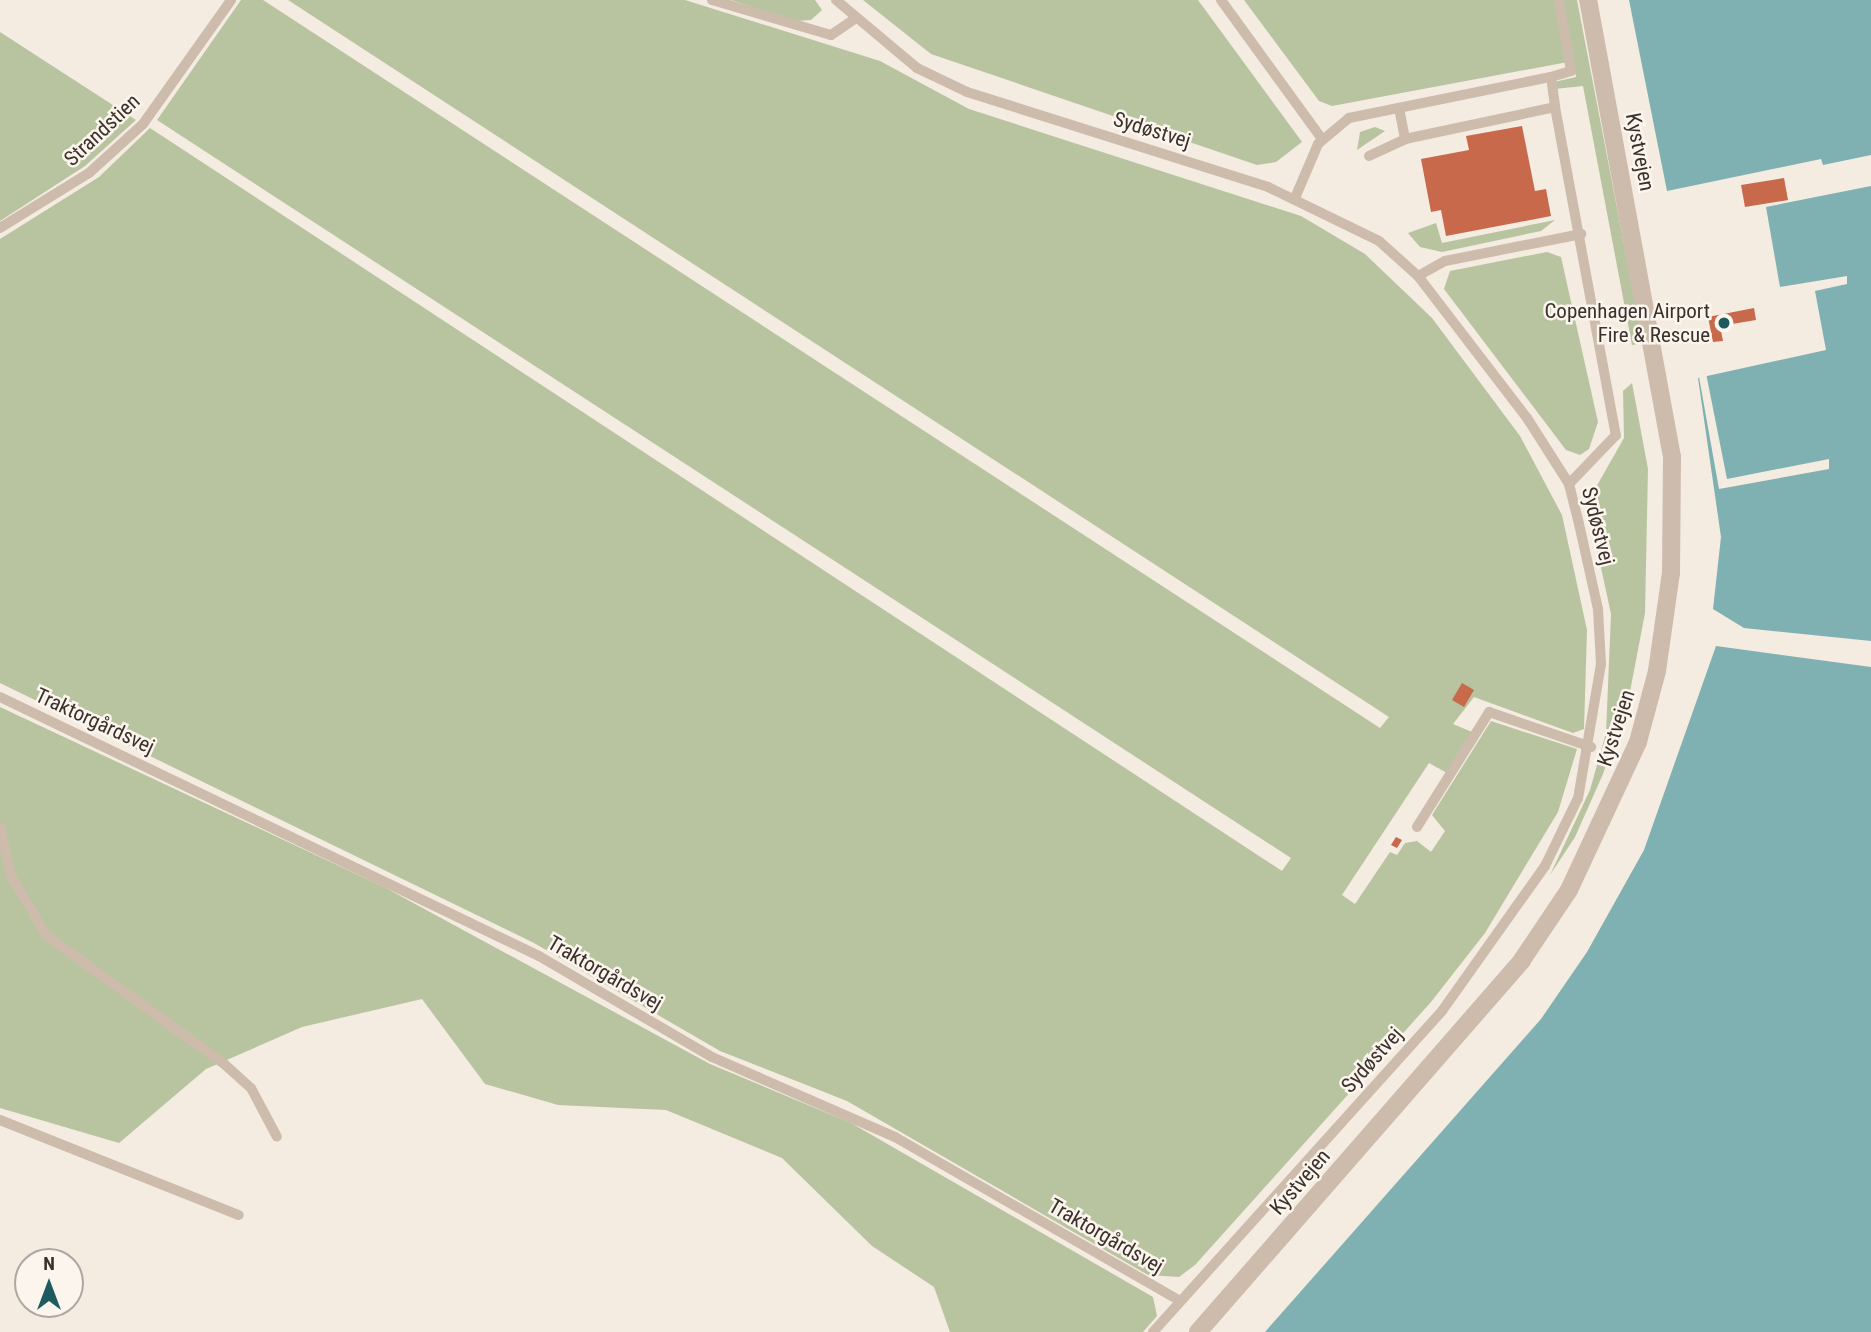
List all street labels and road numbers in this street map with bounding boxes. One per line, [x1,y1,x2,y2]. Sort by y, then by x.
street label: Strandstien [59,89,145,171]
street label: Sydøstvej [1110,106,1194,154]
street label: Kystvejen [1620,111,1660,193]
street label: Sydøstvej [1576,484,1620,568]
street label: Traktorgårdsvej [31,682,159,760]
street label: Kystvejen [1592,687,1640,769]
street label: Traktorgårdsvej [543,930,667,1016]
street label: Sydøstvej [1336,1022,1408,1098]
street label: Kystvejen [1265,1144,1335,1220]
street label: Traktorgårdsvej [1044,1193,1168,1279]

